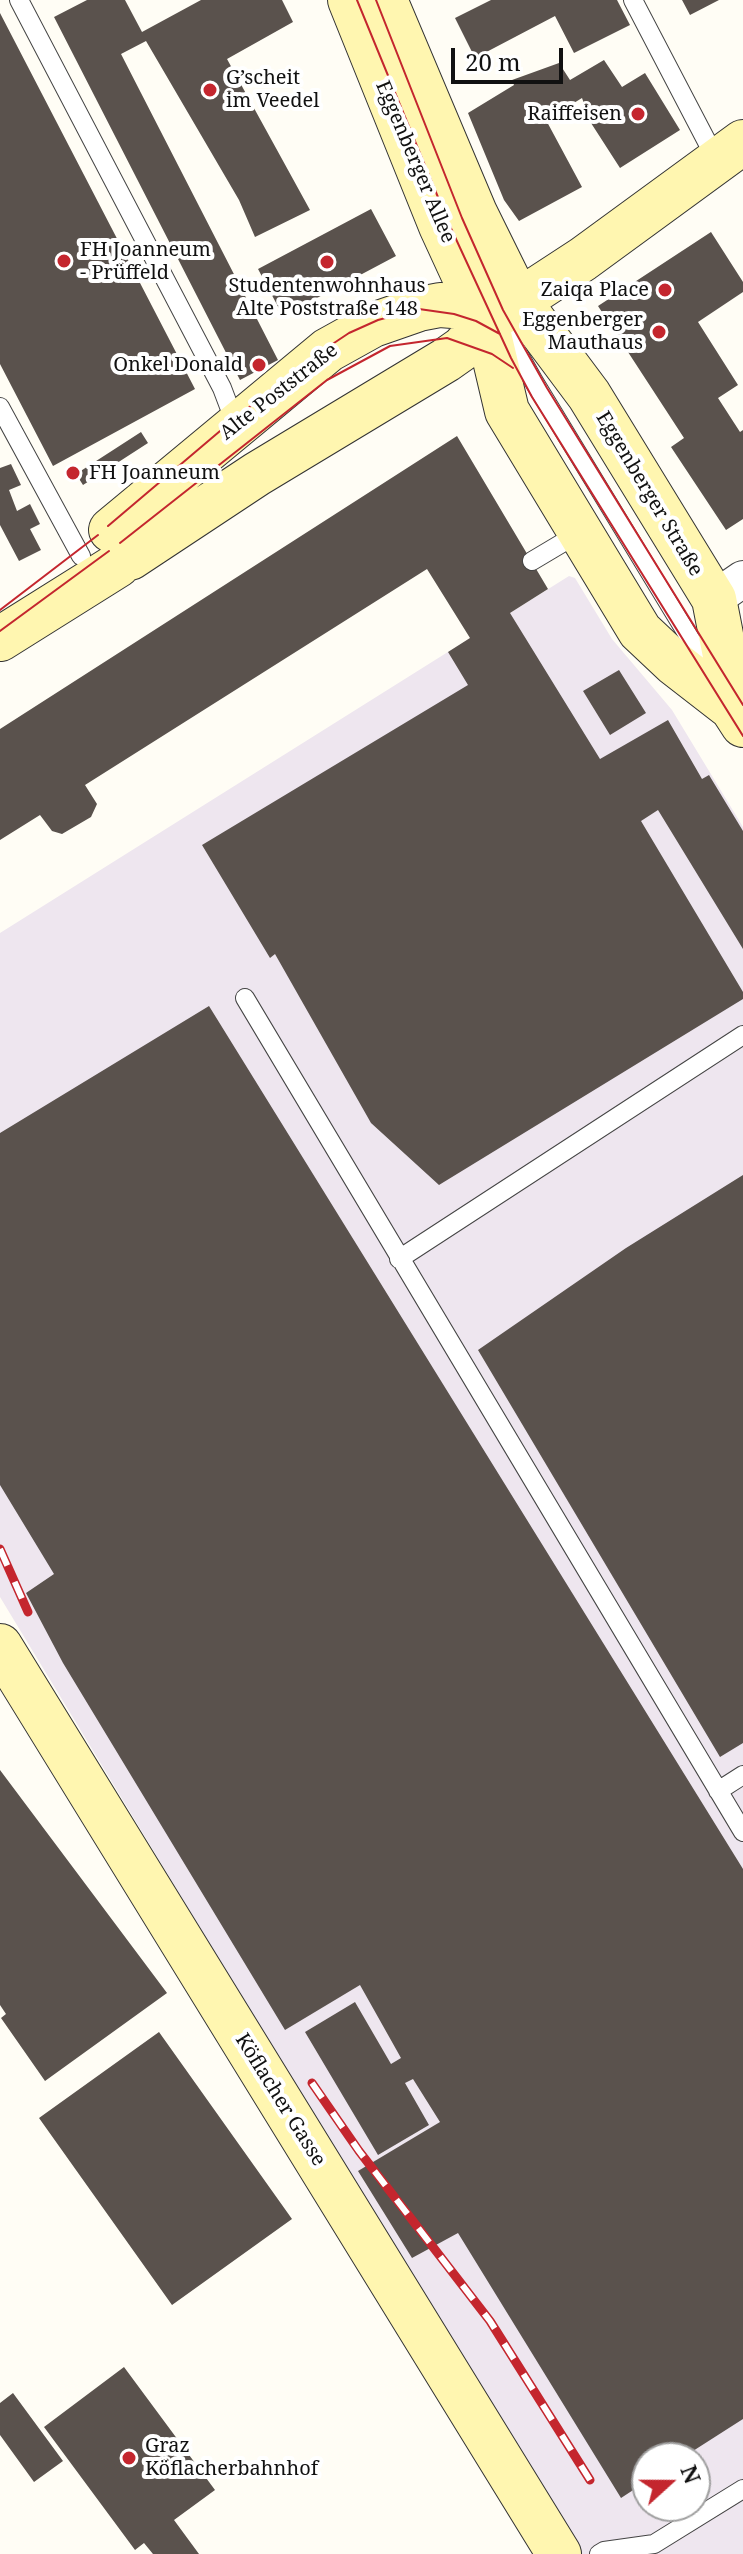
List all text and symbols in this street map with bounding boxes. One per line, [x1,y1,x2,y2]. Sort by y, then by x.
scale bar [455,32,567,82]
text: 20 m [465,45,521,78]
place label: G’scheit im Veedel [226,66,319,113]
street label: Eggenberger Allee [370,77,460,247]
marker: G’scheit im Veedel [201,81,219,99]
place label: Raiffeisen [527,102,622,126]
marker: Raiffeisen [629,105,647,123]
place label: FH Joanneum - Prüffeld [80,238,211,285]
marker: FH Joanneum - Prüffeld [55,252,73,270]
marker: Studentenwohnhaus Alte Poststraße 148 [318,253,336,271]
place label: Studentenwohnhaus Alte Poststraße 148 [228,274,426,321]
place label: Zaiqa Place [541,278,649,302]
marker: Zaiqa Place [656,281,674,299]
place label: Eggenberger Mauthaus [522,308,643,355]
marker: Eggenberger Mauthaus [650,323,668,341]
street label: Alte Poststraße [215,339,343,445]
place label: Onkel Donald [113,353,243,377]
marker: Onkel Donald [250,356,268,374]
street label: Eggenberger Straße [590,407,708,581]
place label: FH Joanneum [89,461,220,485]
marker: FH Joanneum [64,464,82,482]
street label: Köflacher Gasse [230,2029,330,2171]
place label: Graz Köflacherbahnhof [145,2434,318,2481]
north arrow [631,2442,711,2522]
marker: Graz Köflacherbahnhof [120,2449,138,2467]
text: N [674,2461,709,2488]

